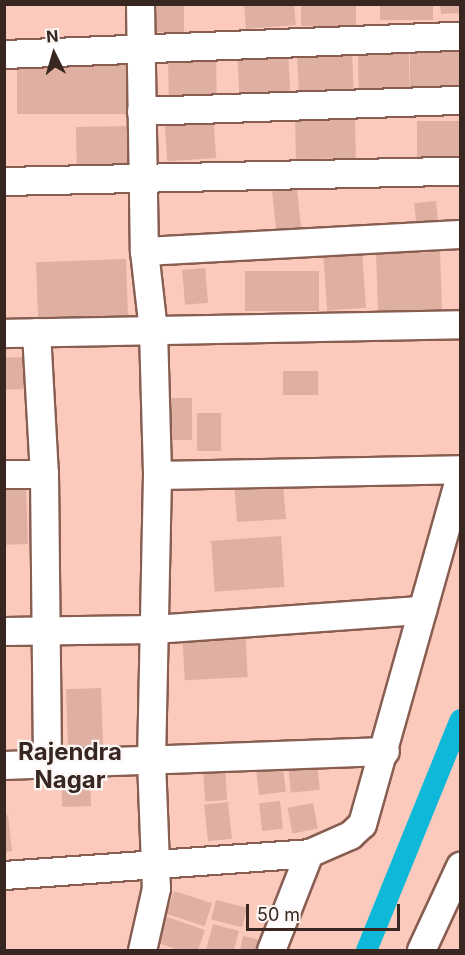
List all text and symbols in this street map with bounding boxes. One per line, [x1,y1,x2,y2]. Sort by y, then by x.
north arrow [24,24,84,84]
text: N [45,26,59,47]
district label: Rajendra Nagar [18,738,122,794]
scale bar [249,892,404,930]
text: 50 m [257,904,300,925]

